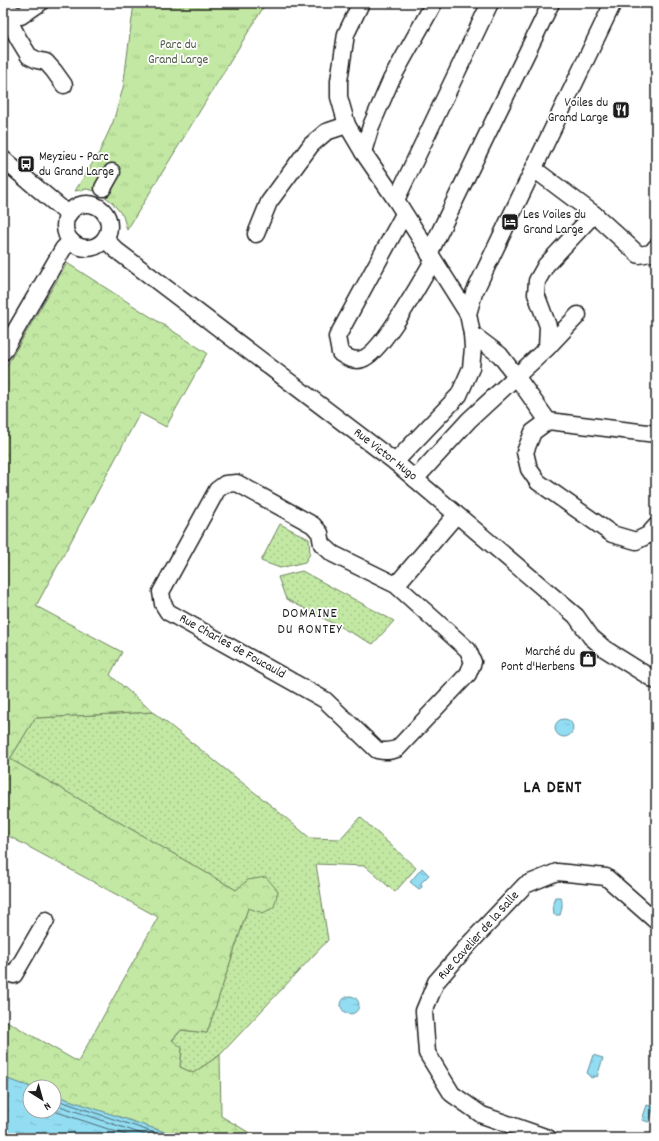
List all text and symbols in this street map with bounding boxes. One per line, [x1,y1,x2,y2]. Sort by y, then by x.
park label: Parc du Grand Large [148,36,208,70]
place label: Voiles du Grand Large [548,94,608,128]
restaurant icon: Voiles du Grand Large [611,100,631,120]
place label: Meyzieu - Parc du Grand Large [39,148,114,182]
bus stop icon: Meyzieu - Parc du Grand Large [16,154,36,174]
place label: Les Voiles du Grand Large [523,206,586,240]
hotel icon: Les Voiles du Grand Large [500,212,520,232]
street label: Rue Victor Hugo [349,424,421,486]
district label: DOMAINE DU RONTEY [277,604,343,640]
street label: Rue Charles de Foucauld [175,610,289,684]
place label: Marché du Pont d'Herbens [501,643,575,677]
shop icon: Marché du Pont d'Herbens [578,649,598,669]
district label: LA DENT [524,777,582,801]
street label: Rue Cavelier de la Salle [434,887,524,985]
north arrow [22,1079,62,1119]
text: N [39,1097,54,1114]

